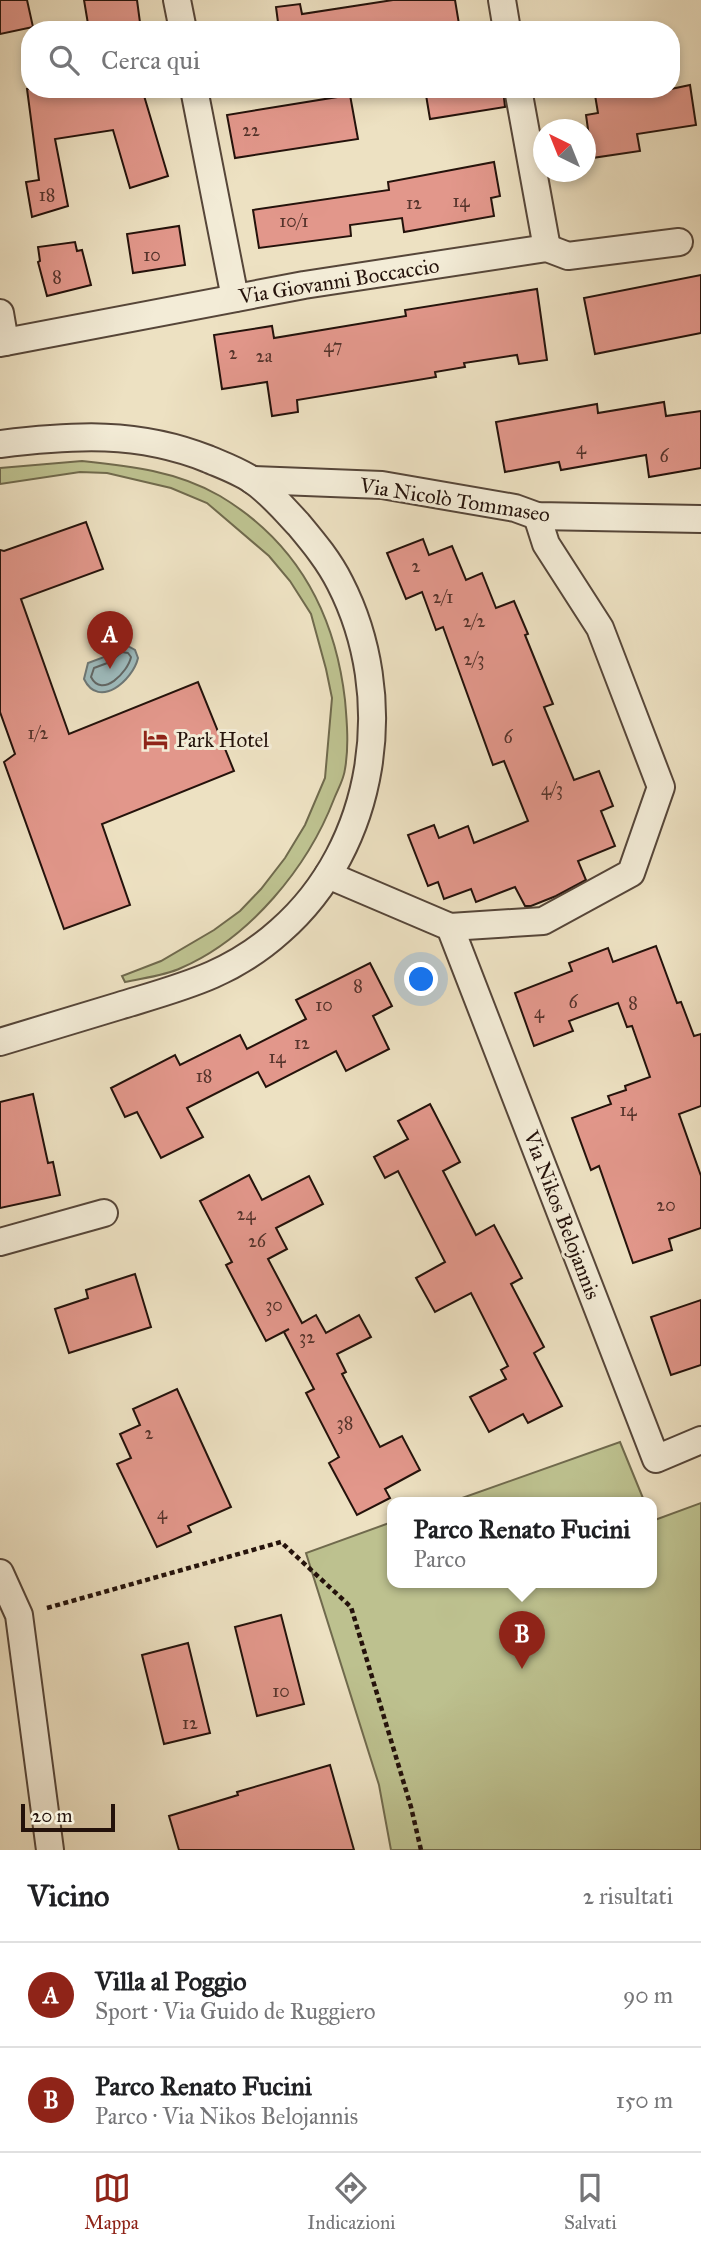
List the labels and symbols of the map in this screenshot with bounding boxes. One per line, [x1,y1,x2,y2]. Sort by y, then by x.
house number: 22 [242,119,260,141]
north arrow [533,119,596,182]
house number: 18 [39,184,55,206]
house number: 14 [452,190,471,212]
house number: 12 [406,192,422,214]
house number: 10/1 [279,210,309,232]
house number: 10 [143,244,161,266]
street label: Via Giovanni Boccaccio [236,252,441,310]
house number: 8 [52,266,62,288]
house number: 47 [324,335,342,357]
house number: 2 [229,342,238,364]
house number: 2a [256,345,273,367]
house number: 4 [576,437,587,459]
house number: 6 [659,445,669,467]
street label: Via Nicolò Tommaseo [357,472,552,528]
house number: 2 [412,555,421,577]
house number: 2/1 [433,586,453,608]
house number: 2/2 [463,610,485,632]
pin: A [87,611,133,669]
house number: 2/3 [464,648,484,670]
house number: 1/2 [28,722,49,744]
hotel icon: Park Hotel [142,726,170,754]
house number: 6 [503,726,513,748]
place label: Park Hotel [176,727,269,753]
house number: 4/3 [541,778,563,800]
your location [404,962,438,996]
house number: 8 [353,975,363,997]
house number: 6 [568,991,578,1013]
house number: 8 [628,992,638,1014]
house number: 10 [315,994,333,1016]
house number: 4 [534,1001,545,1023]
house number: 12 [294,1032,310,1054]
house number: 14 [268,1046,287,1068]
house number: 18 [196,1065,212,1087]
house number: 14 [619,1099,638,1121]
street label: Via Nikos Belojannis [517,1126,606,1303]
house number: 20 [656,1194,676,1216]
house number: 24 [237,1203,256,1225]
house number: 26 [248,1230,267,1252]
house number: 30 [265,1294,283,1316]
house number: 32 [299,1326,315,1348]
house number: 38 [337,1412,353,1434]
house number: 2 [145,1422,154,1444]
house number: 4 [157,1502,168,1524]
pin: B [499,1611,545,1669]
house number: 10 [272,1680,290,1702]
house number: 12 [182,1712,198,1734]
scale bar [21,1801,116,1833]

